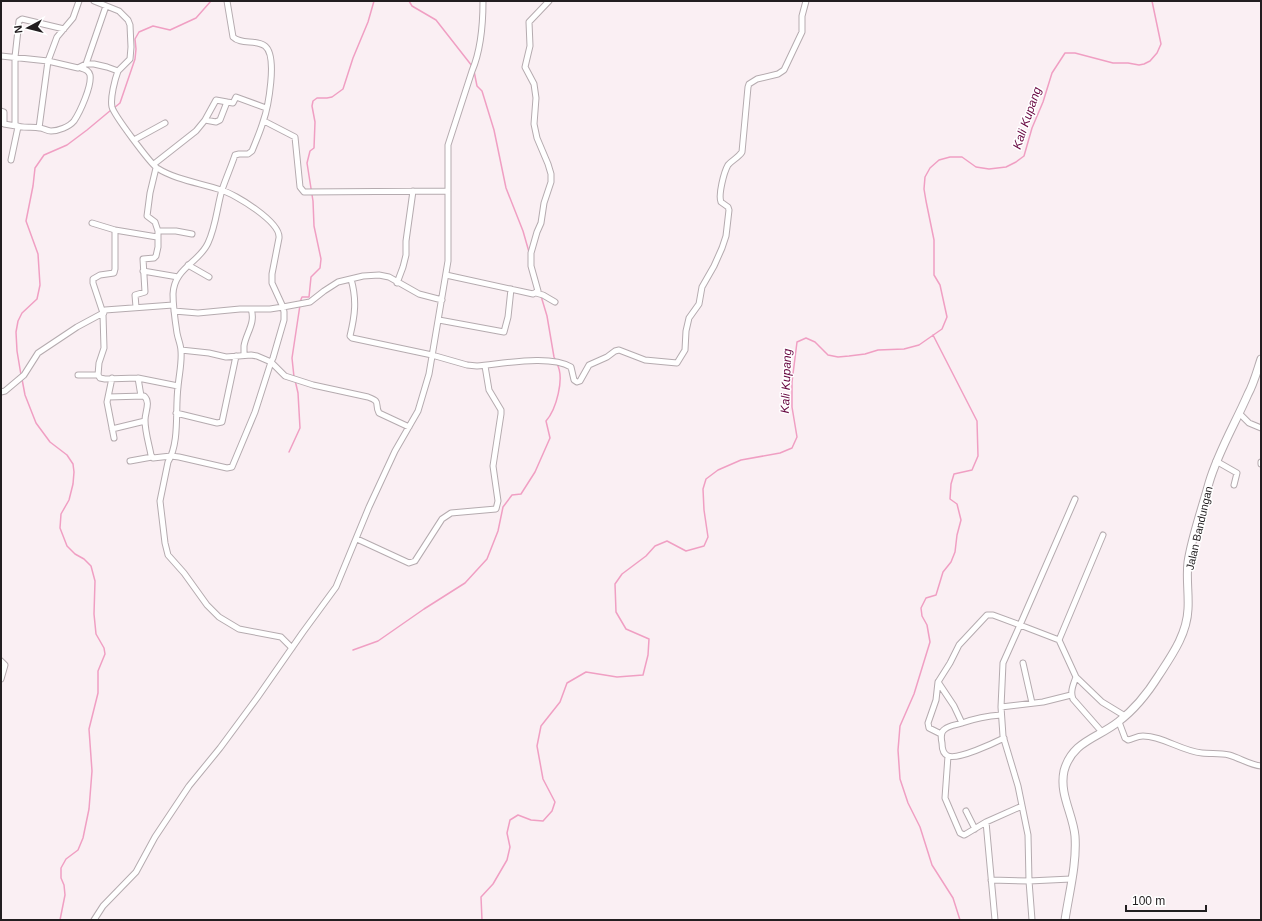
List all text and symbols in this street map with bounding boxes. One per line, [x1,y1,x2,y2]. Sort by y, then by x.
north arrow [8,8,48,48]
text: N [12,24,25,34]
water label: Kali Kupang [1010,85,1044,151]
water label: Kali Kupang [778,348,794,414]
street label: Jalan Bandungan [1184,485,1214,571]
scale bar [1126,887,1206,913]
text: 100 m [1132,894,1165,908]

